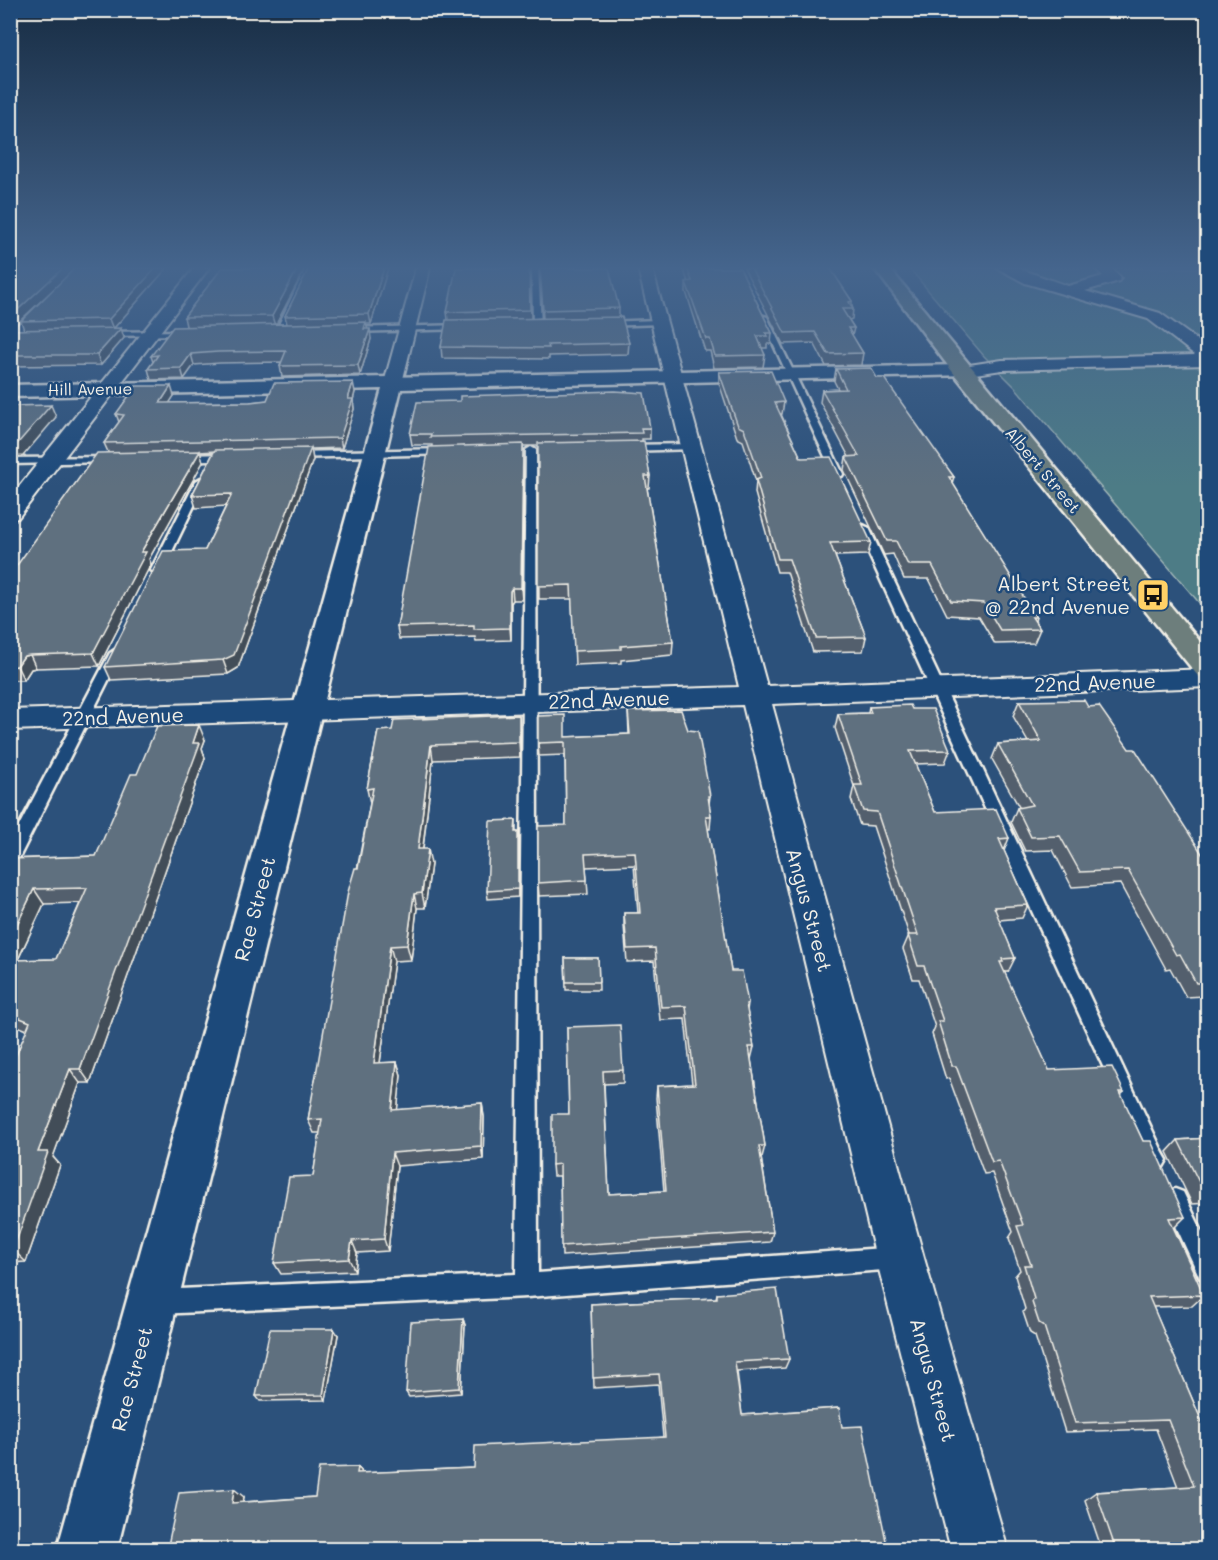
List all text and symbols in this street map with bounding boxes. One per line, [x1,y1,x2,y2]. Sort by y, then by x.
street label: Hill Avenue [47,377,133,400]
street label: Albert Street [1001,422,1086,517]
place label: Albert Street @ 22nd Avenue [984,570,1130,619]
bus stop icon: Albert Street @ 22nd Avenue [1135,577,1171,613]
street label: 22nd Avenue [1034,667,1156,697]
street label: 22nd Avenue [548,684,670,714]
street label: 22nd Avenue [62,701,184,731]
street label: Angus Street [781,845,839,975]
street label: Rae Street [228,853,281,964]
street label: Angus Street [905,1315,963,1445]
street label: Rae Street [105,1323,158,1434]

